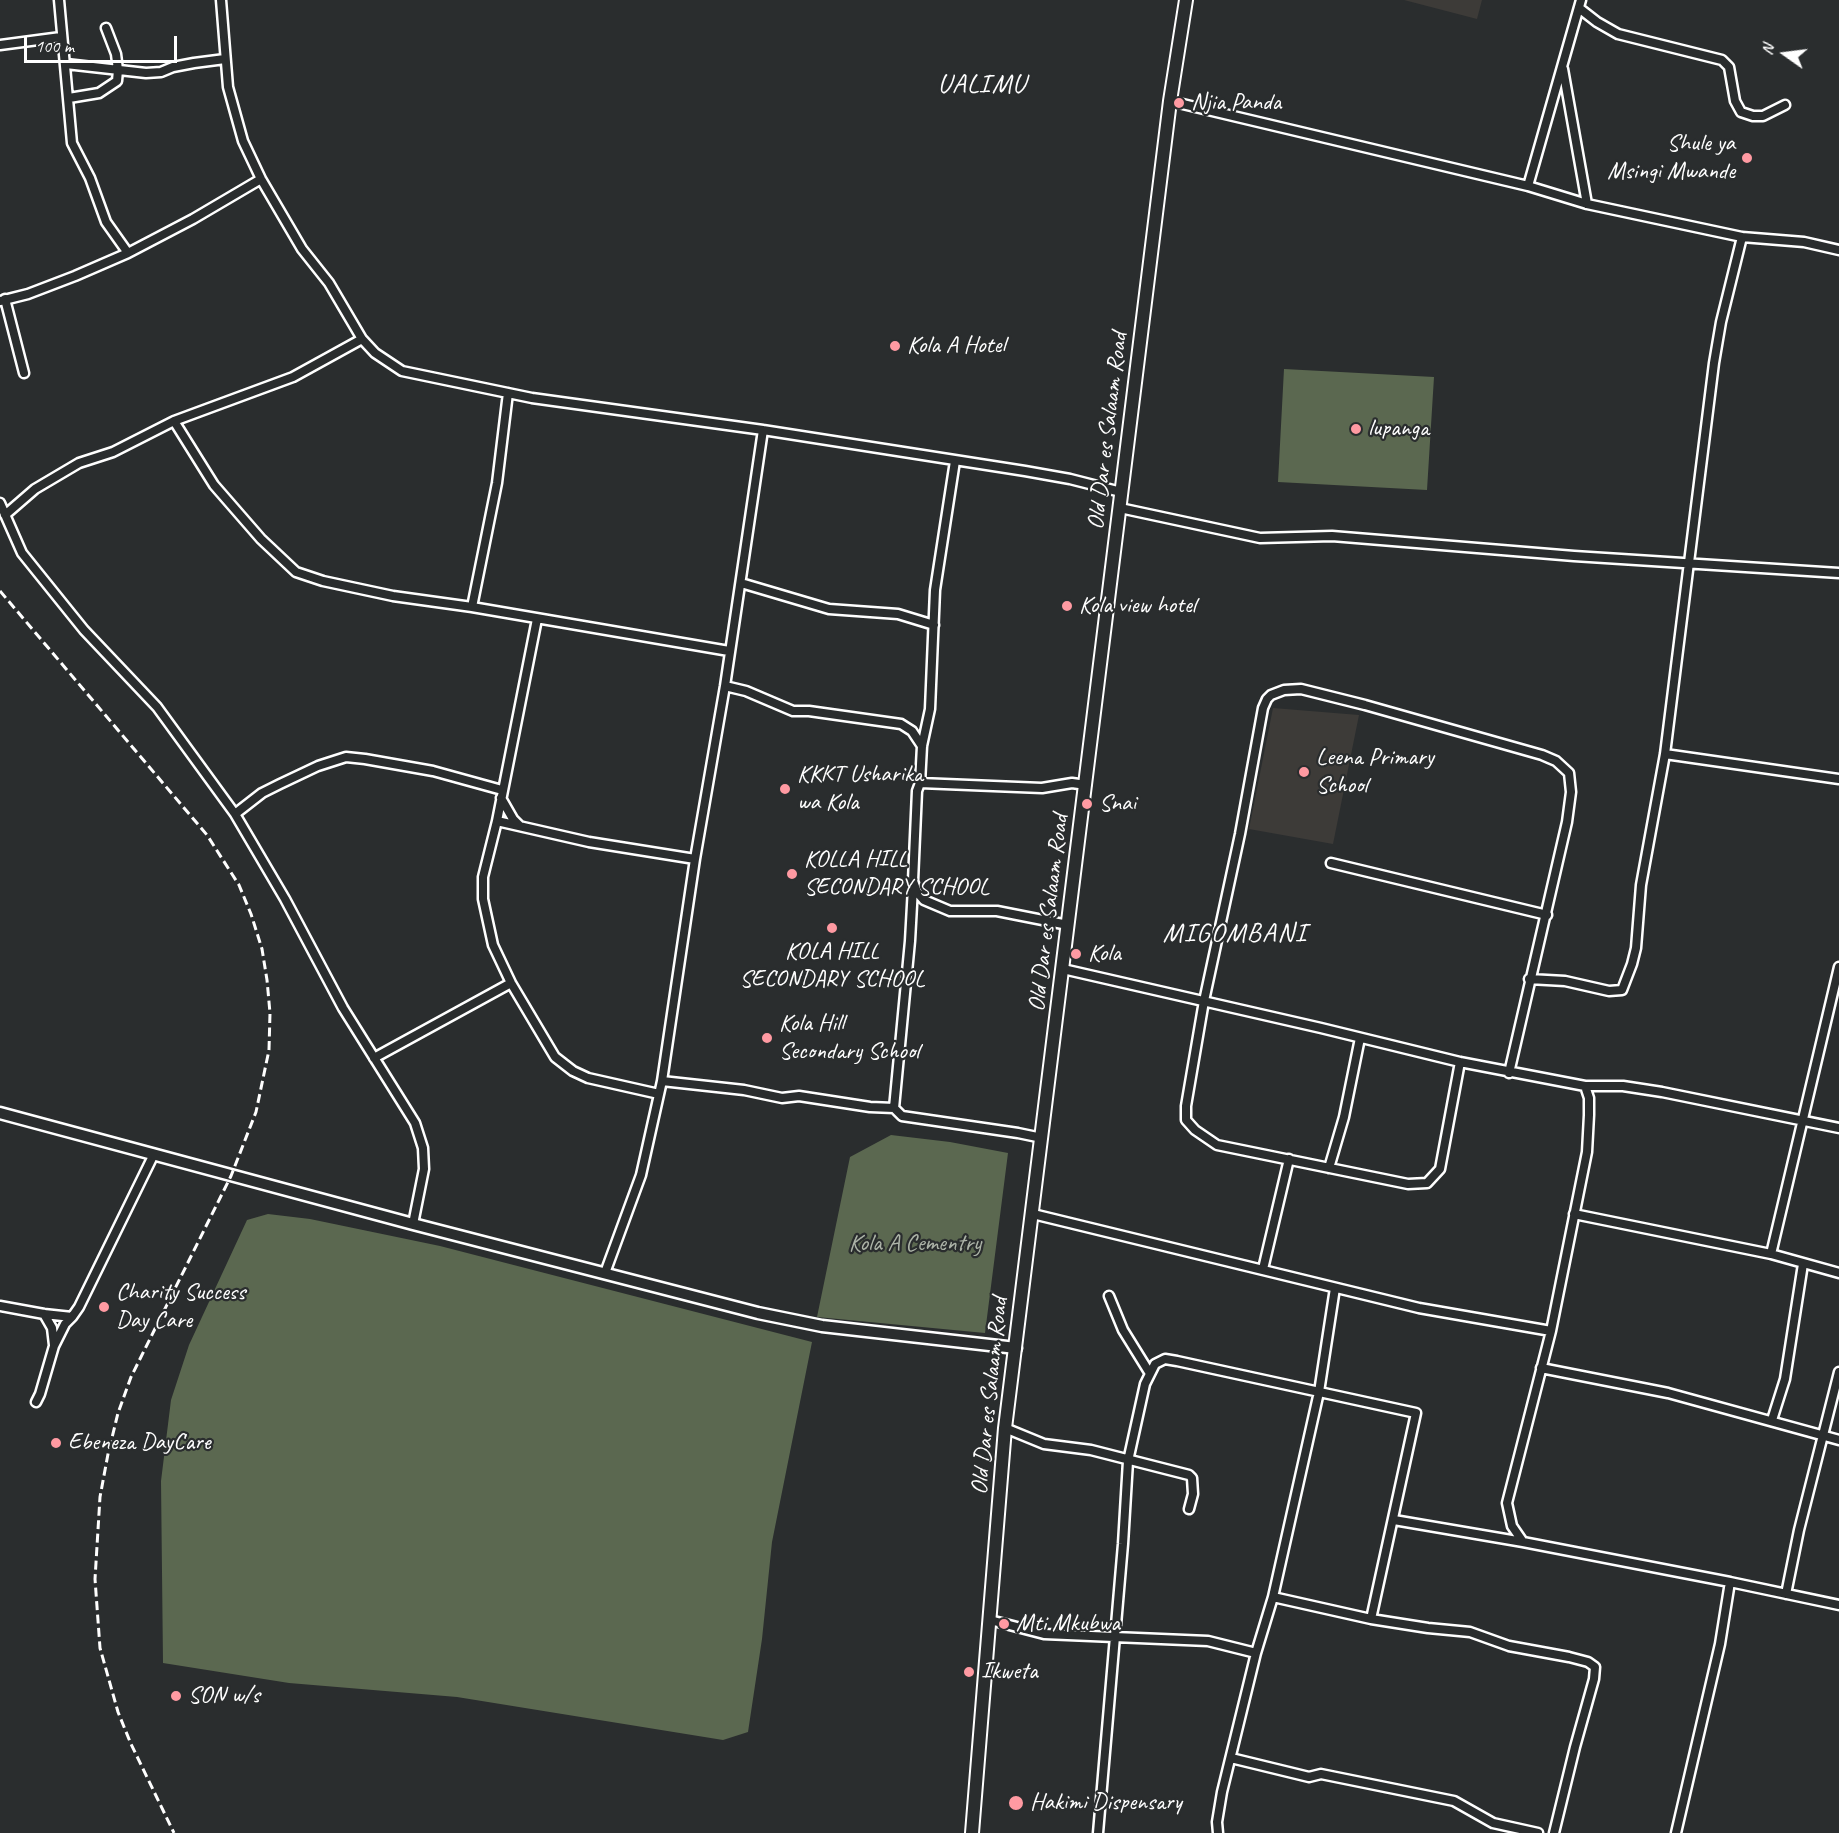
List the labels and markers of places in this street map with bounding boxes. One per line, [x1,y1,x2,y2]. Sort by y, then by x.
place label: Njia Panda [1191,89,1281,117]
marker: Njia Panda [1172,96,1186,110]
place label: Shule ya Msingi Mwande [1607,130,1735,186]
marker: Shule ya Msingi Mwande [1740,151,1754,165]
place label: Kola A Hotel [907,332,1005,360]
marker: Kola A Hotel [888,339,902,353]
place label: lupanga [1368,415,1429,443]
marker: lupanga [1349,422,1363,436]
place label: Kola view hotel [1079,592,1196,620]
marker: Kola view hotel [1060,599,1074,613]
place label: Leena Primary School [1316,744,1434,800]
place label: KKKT Usharika wa Kola [797,761,923,817]
marker: Leena Primary School [1297,765,1311,779]
marker: KKKT Usharika wa Kola [778,782,792,796]
place label: Snai [1099,790,1136,818]
marker: Snai [1080,797,1094,811]
place label: KOLLA HILL SECONDARY SCHOOL [804,846,989,902]
marker: KOLLA HILL SECONDARY SCHOOL [785,867,799,881]
marker: KOLA HILL SECONDARY SCHOOL [825,921,839,935]
place label: KOLA HILL SECONDARY SCHOOL [740,938,924,994]
place label: Kola [1088,940,1121,968]
marker: Kola [1069,947,1083,961]
place label: Kola Hill Secondary School [779,1010,919,1066]
marker: Kola Hill Secondary School [760,1031,774,1045]
place label: Charity Success Day Care [116,1279,245,1335]
marker: Charity Success Day Care [97,1300,111,1314]
place label: Ebeneza DayCare [68,1429,210,1457]
marker: Ebeneza DayCare [49,1436,63,1450]
place label: Mti Mkubwa [1016,1610,1120,1638]
marker: Mti Mkubwa [997,1617,1011,1631]
place label: Ikweta [981,1658,1038,1686]
marker: Ikweta [962,1665,976,1679]
place label: SON w/s [188,1682,260,1710]
marker: SON w/s [169,1689,183,1703]
place label: Hakimi Dispensary [1030,1789,1182,1817]
marker: Hakimi Dispensary [1007,1794,1025,1812]

